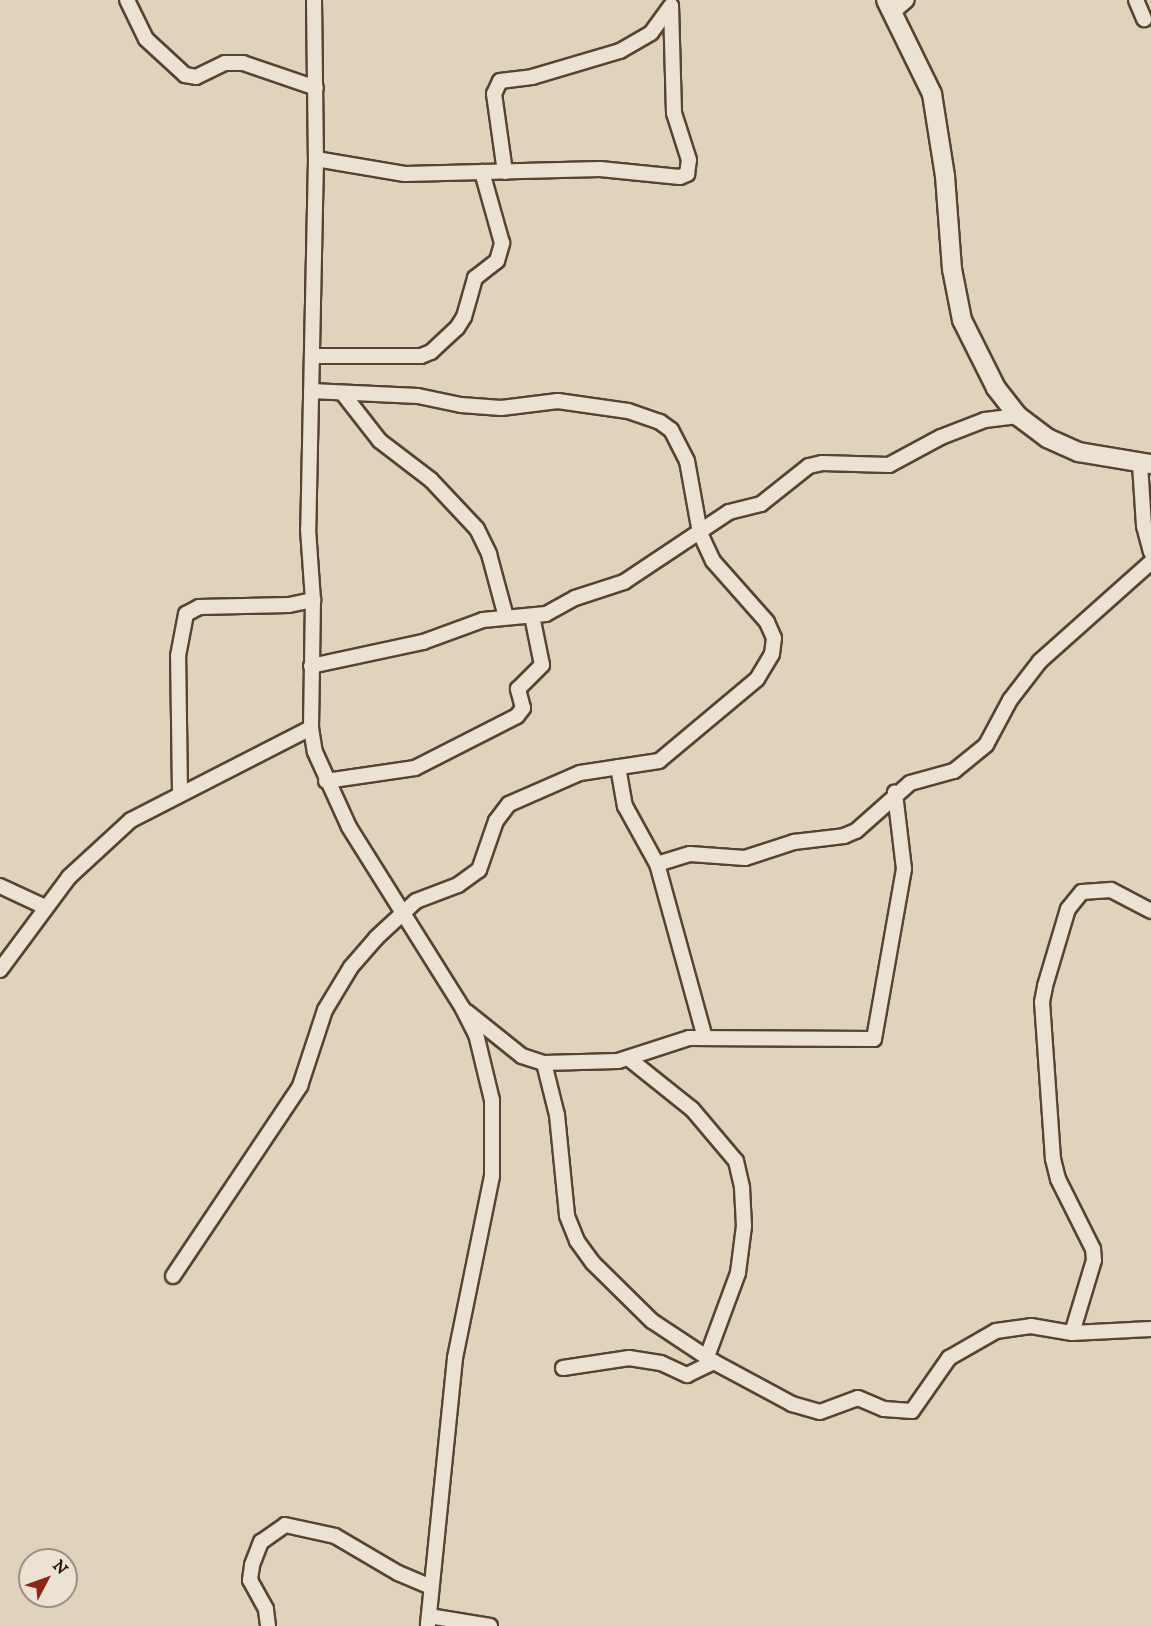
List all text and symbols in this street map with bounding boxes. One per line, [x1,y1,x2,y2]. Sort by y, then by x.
north arrow [18,1548,78,1608]
text: N [48,1556,72,1579]

